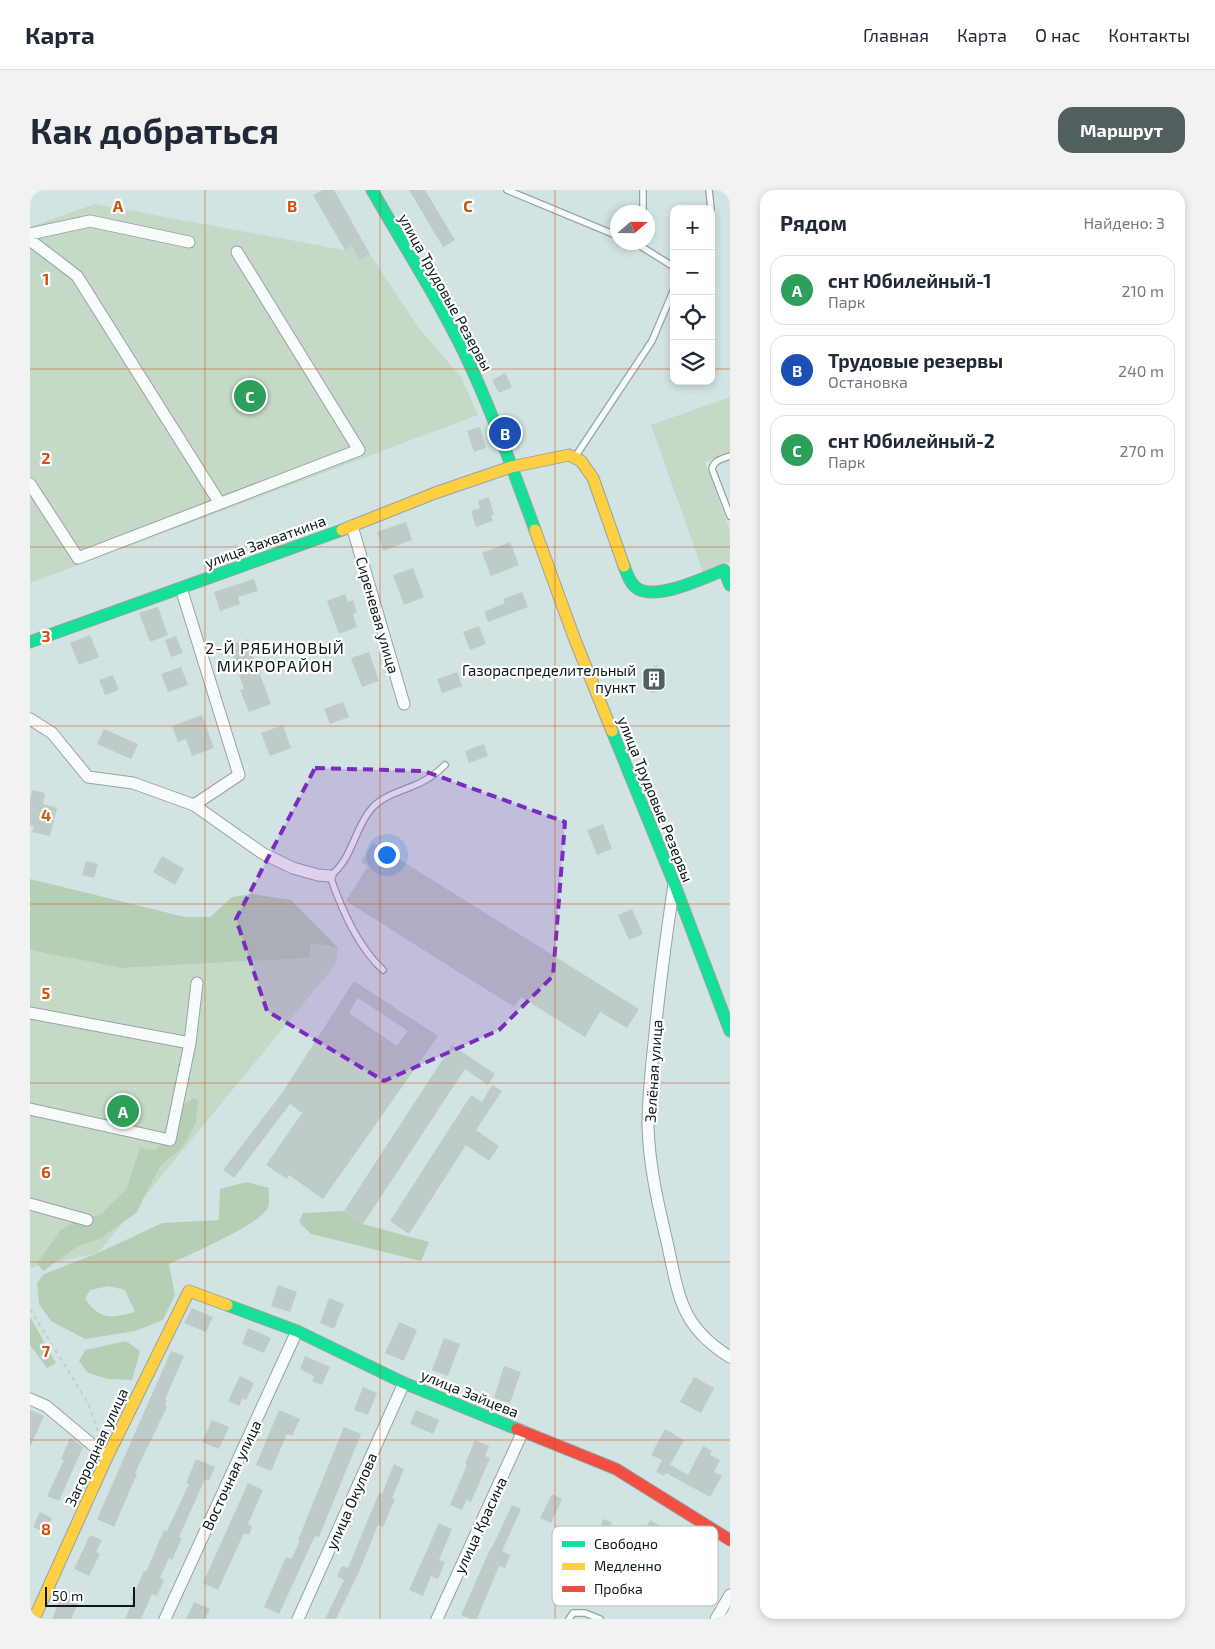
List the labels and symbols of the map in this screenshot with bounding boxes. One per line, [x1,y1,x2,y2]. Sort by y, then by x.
text: A [113,196,124,215]
text: B [287,196,297,215]
text: C [463,196,473,215]
north arrow [610,205,655,250]
street label: улица Трудовые Резервы [394,210,497,374]
text: 1 [43,269,49,288]
pin: C [234,377,266,415]
pin: B [489,414,521,452]
text: 2 [41,448,51,467]
street label: улица Захваткина [202,511,328,572]
street label: Сиреневая улица [352,554,403,676]
text: 3 [41,626,51,645]
district label: 2-Й РЯБИНОВЫЙ МИКРОРАЙОН [205,638,345,675]
place label: Газораспределительный пункт [462,661,636,697]
building icon: Газораспределительный пункт [641,666,667,692]
street label: улица Трудовые Резервы [614,714,697,885]
text: 4 [41,805,51,824]
your location [374,842,400,868]
text: 5 [42,983,51,1002]
street label: Зелёная улица [640,1019,667,1123]
pin: A [107,1092,139,1130]
text: 6 [41,1162,51,1181]
text: 7 [42,1341,51,1360]
street label: улица Зайцева [418,1365,522,1422]
street label: Загородная улица [61,1385,132,1509]
street label: Восточная улица [198,1417,265,1533]
street label: улица Окулова [322,1450,381,1553]
street label: улица Красина [450,1474,511,1577]
text: 8 [41,1519,51,1538]
legend [552,1526,718,1606]
text: Свободно [594,1535,658,1552]
text: Медленно [594,1557,662,1574]
text: Пробка [594,1580,643,1597]
scale bar [45,1584,135,1607]

